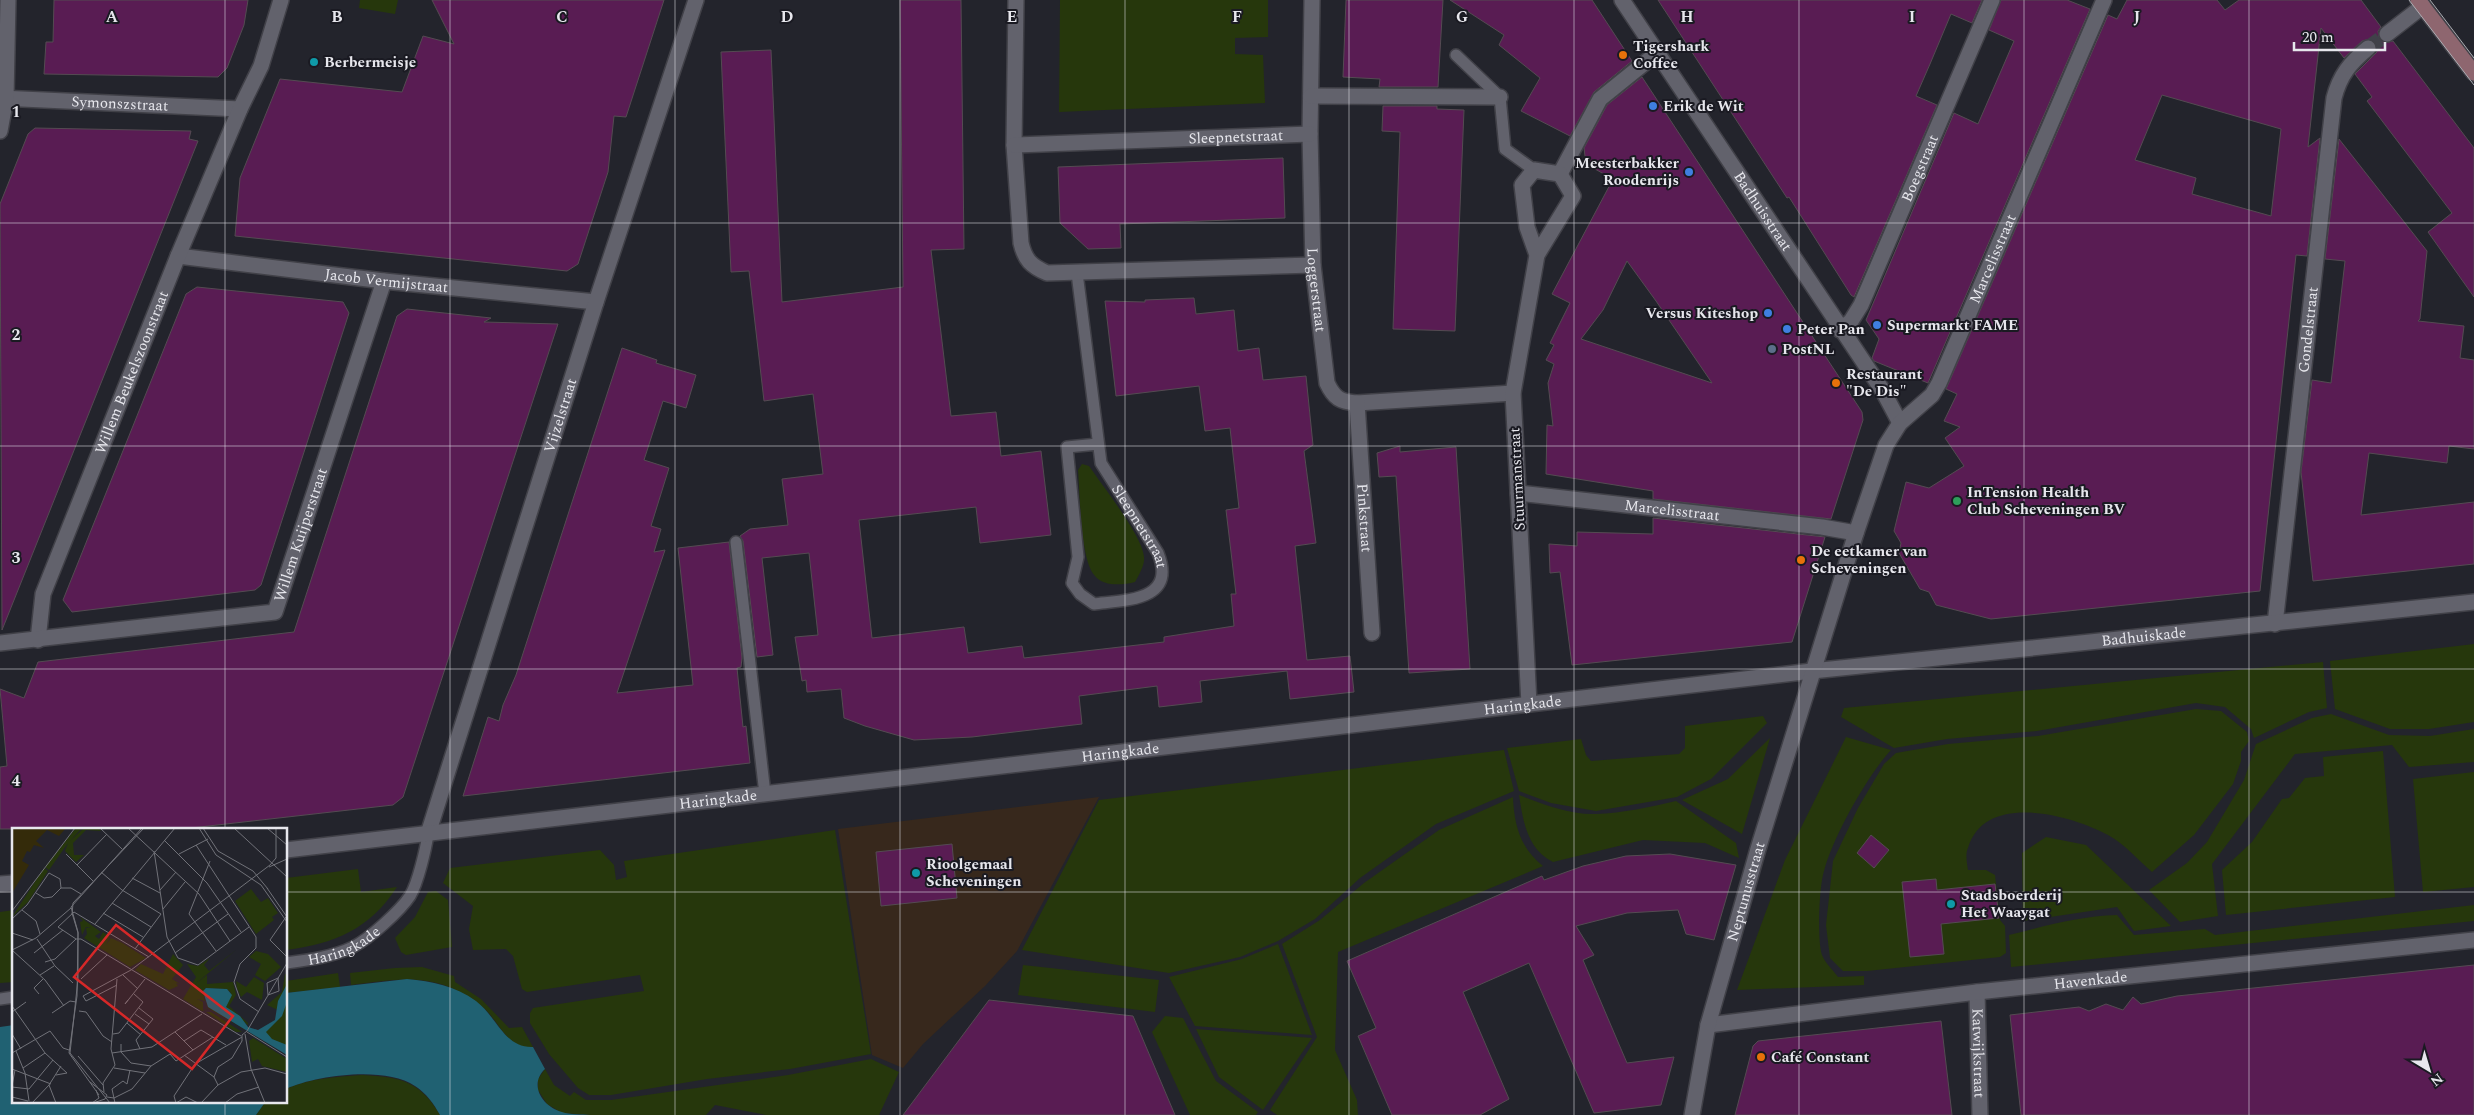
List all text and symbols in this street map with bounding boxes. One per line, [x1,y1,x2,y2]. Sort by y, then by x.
text: A [106,5,119,29]
text: B [331,5,343,29]
text: C [556,5,568,29]
text: D [781,5,794,29]
text: E [1007,5,1017,29]
text: F [1232,5,1242,29]
text: G [1456,5,1468,29]
text: H [1680,5,1694,29]
text: I [1909,5,1915,29]
text: J [2134,5,2141,29]
scale bar [2294,20,2385,52]
text: 20 m [2302,26,2334,49]
place label: Tigershark Coffee [1633,35,1709,75]
marker: Tigershark Coffee [1617,49,1629,61]
place label: Berbermeisje [324,51,416,74]
marker: Berbermeisje [308,56,320,68]
street label: Symonszstraat [71,90,169,118]
place label: Erik de Wit [1663,95,1744,118]
text: 1 [12,100,20,124]
marker: Erik de Wit [1647,100,1659,112]
street label: Sleepnetstraat [1188,124,1284,151]
street label: Boegstraat [1896,131,1945,206]
place label: Meesterbakker Roodenrijs [1575,152,1680,192]
marker: Meesterbakker Roodenrijs [1683,166,1695,178]
street label: Badhuisstraat [1728,167,1798,256]
street label: Marcelisstraat [1964,211,2022,307]
street label: Loggerstraat [1301,247,1332,333]
street label: Jacob Vermijstraat [324,263,449,299]
street label: Gondelstraat [2292,286,2325,374]
street label: Willem Beukelszoonstraat [89,287,175,458]
place label: Versus Kiteshop [1645,302,1758,325]
marker: Versus Kiteshop [1762,307,1774,319]
place label: Supermarkt FAME [1887,314,2018,337]
place label: Peter Pan [1797,318,1865,341]
marker: Supermarkt FAME [1871,319,1883,331]
text: 2 [12,323,21,347]
marker: Peter Pan [1781,323,1793,335]
place label: PostNL [1782,338,1834,361]
marker: PostNL [1766,343,1778,355]
place label: Restaurant "De Dis" [1846,363,1923,403]
street label: Vijzelstraat [538,375,583,456]
marker: Restaurant "De Dis" [1830,377,1842,389]
street label: Stuurmanstraat [1503,427,1532,531]
street label: Willem Kuijperstraat [268,465,334,605]
street label: Sleepnetstraat [1105,480,1173,570]
place label: InTension Health Club Scheveningen BV [1967,481,2125,521]
street label: Pinkstraat [1350,483,1378,553]
street label: Marcelisstraat [1623,494,1721,527]
marker: InTension Health Club Scheveningen BV [1951,495,1963,507]
place label: De eetkamer van Scheveningen [1811,540,1927,580]
text: 3 [12,546,21,570]
marker: De eetkamer van Scheveningen [1795,554,1807,566]
street label: Badhuiskade [2100,621,2187,653]
street label: Haringkade [1482,689,1563,721]
street label: Haringkade [1080,737,1160,769]
text: 4 [12,769,21,793]
street label: Haringkade [678,784,758,816]
inset map [12,828,288,1102]
street label: Neptunusstraat [1721,839,1772,944]
place label: Rioolgemaal Scheveningen [926,853,1022,893]
marker: Rioolgemaal Scheveningen [910,867,922,879]
place label: Stadsboerderij Het Waaygat [1961,884,2062,924]
marker: Stadsboerderij Het Waaygat [1945,898,1957,910]
street label: Haringkade [306,921,386,972]
street label: Havenkade [2052,965,2128,996]
street label: Katwijkstraat [1965,1008,1991,1098]
north arrow [2404,1045,2454,1095]
place label: Café Constant [1771,1046,1869,1069]
marker: Café Constant [1755,1051,1767,1063]
text: N [2426,1068,2448,1092]

